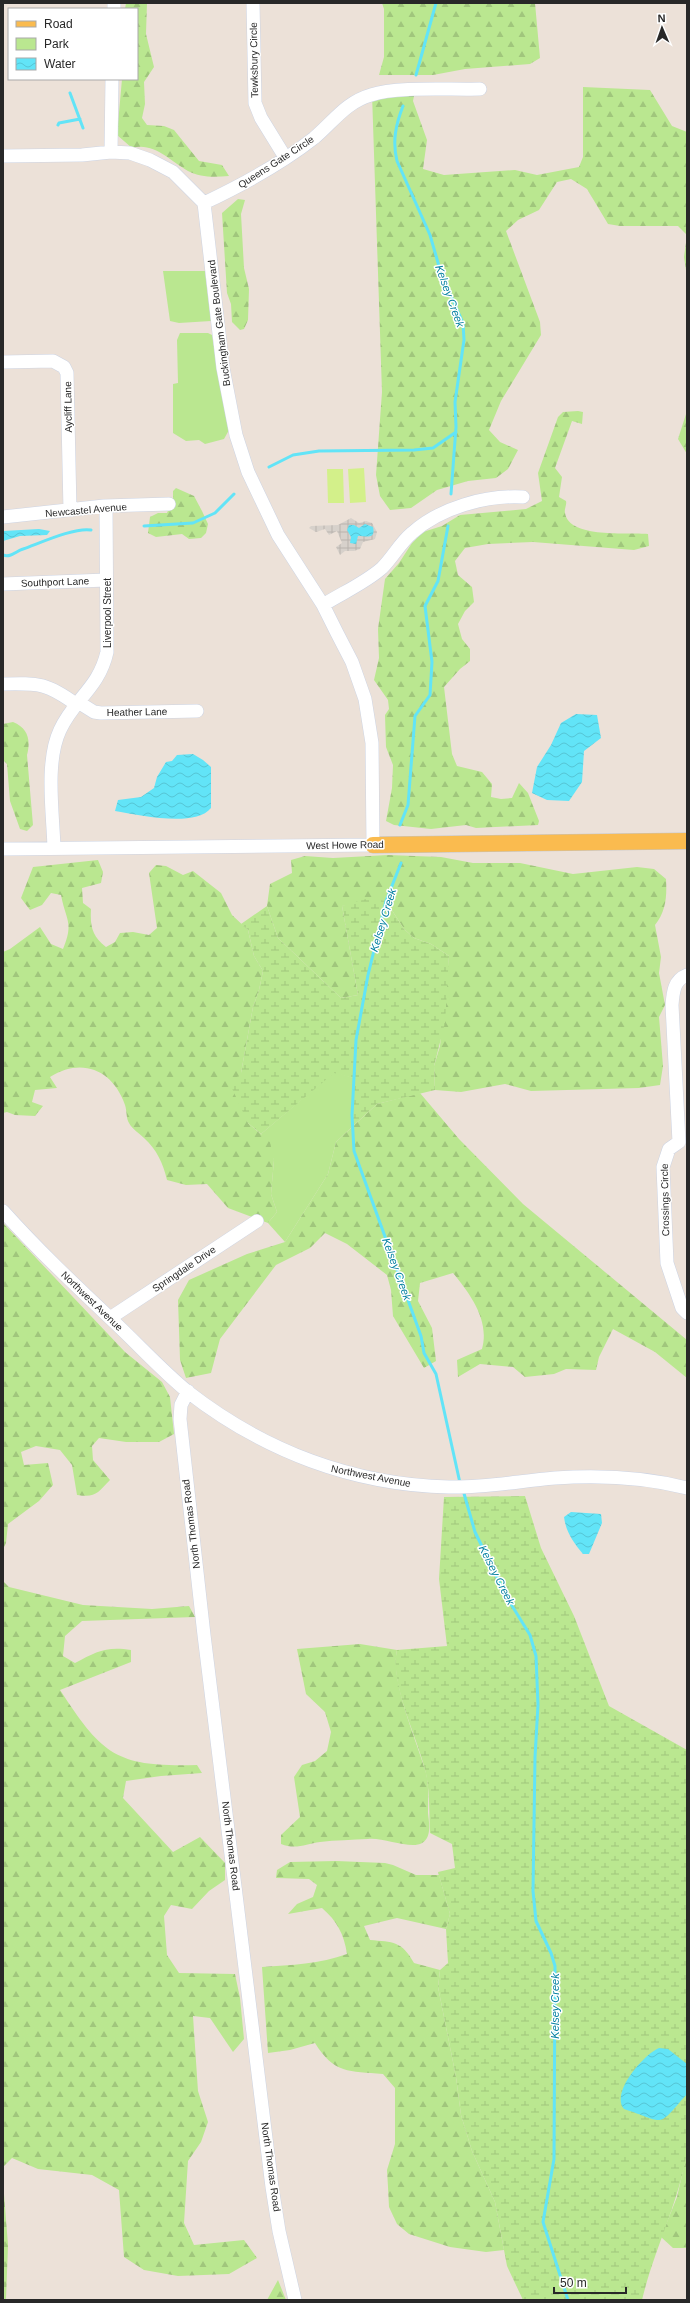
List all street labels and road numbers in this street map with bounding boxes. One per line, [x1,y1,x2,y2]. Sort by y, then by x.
street label: Tewksbury Circle [248,22,260,98]
street label: Queens Gate Circle [236,133,316,191]
street label: Buckingham Gate Boulevard [206,259,232,387]
street label: Aycliff Lane [62,381,74,433]
street label: Newcastel Avenue [45,501,128,519]
street label: Southport Lane [21,575,90,589]
street label: Liverpool Street [102,578,113,648]
street label: Heather Lane [107,706,168,718]
street label: West Howe Road [306,839,384,851]
street label: Crossings Circle [659,1163,671,1236]
street label: Springdale Drive [150,1244,218,1294]
street label: Northwest Avenue [59,1269,125,1333]
street label: Northwest Avenue [330,1463,412,1489]
street label: North Thomas Road [180,1479,202,1569]
street label: North Thomas Road [220,1801,242,1891]
street label: North Thomas Road [259,2122,283,2212]

